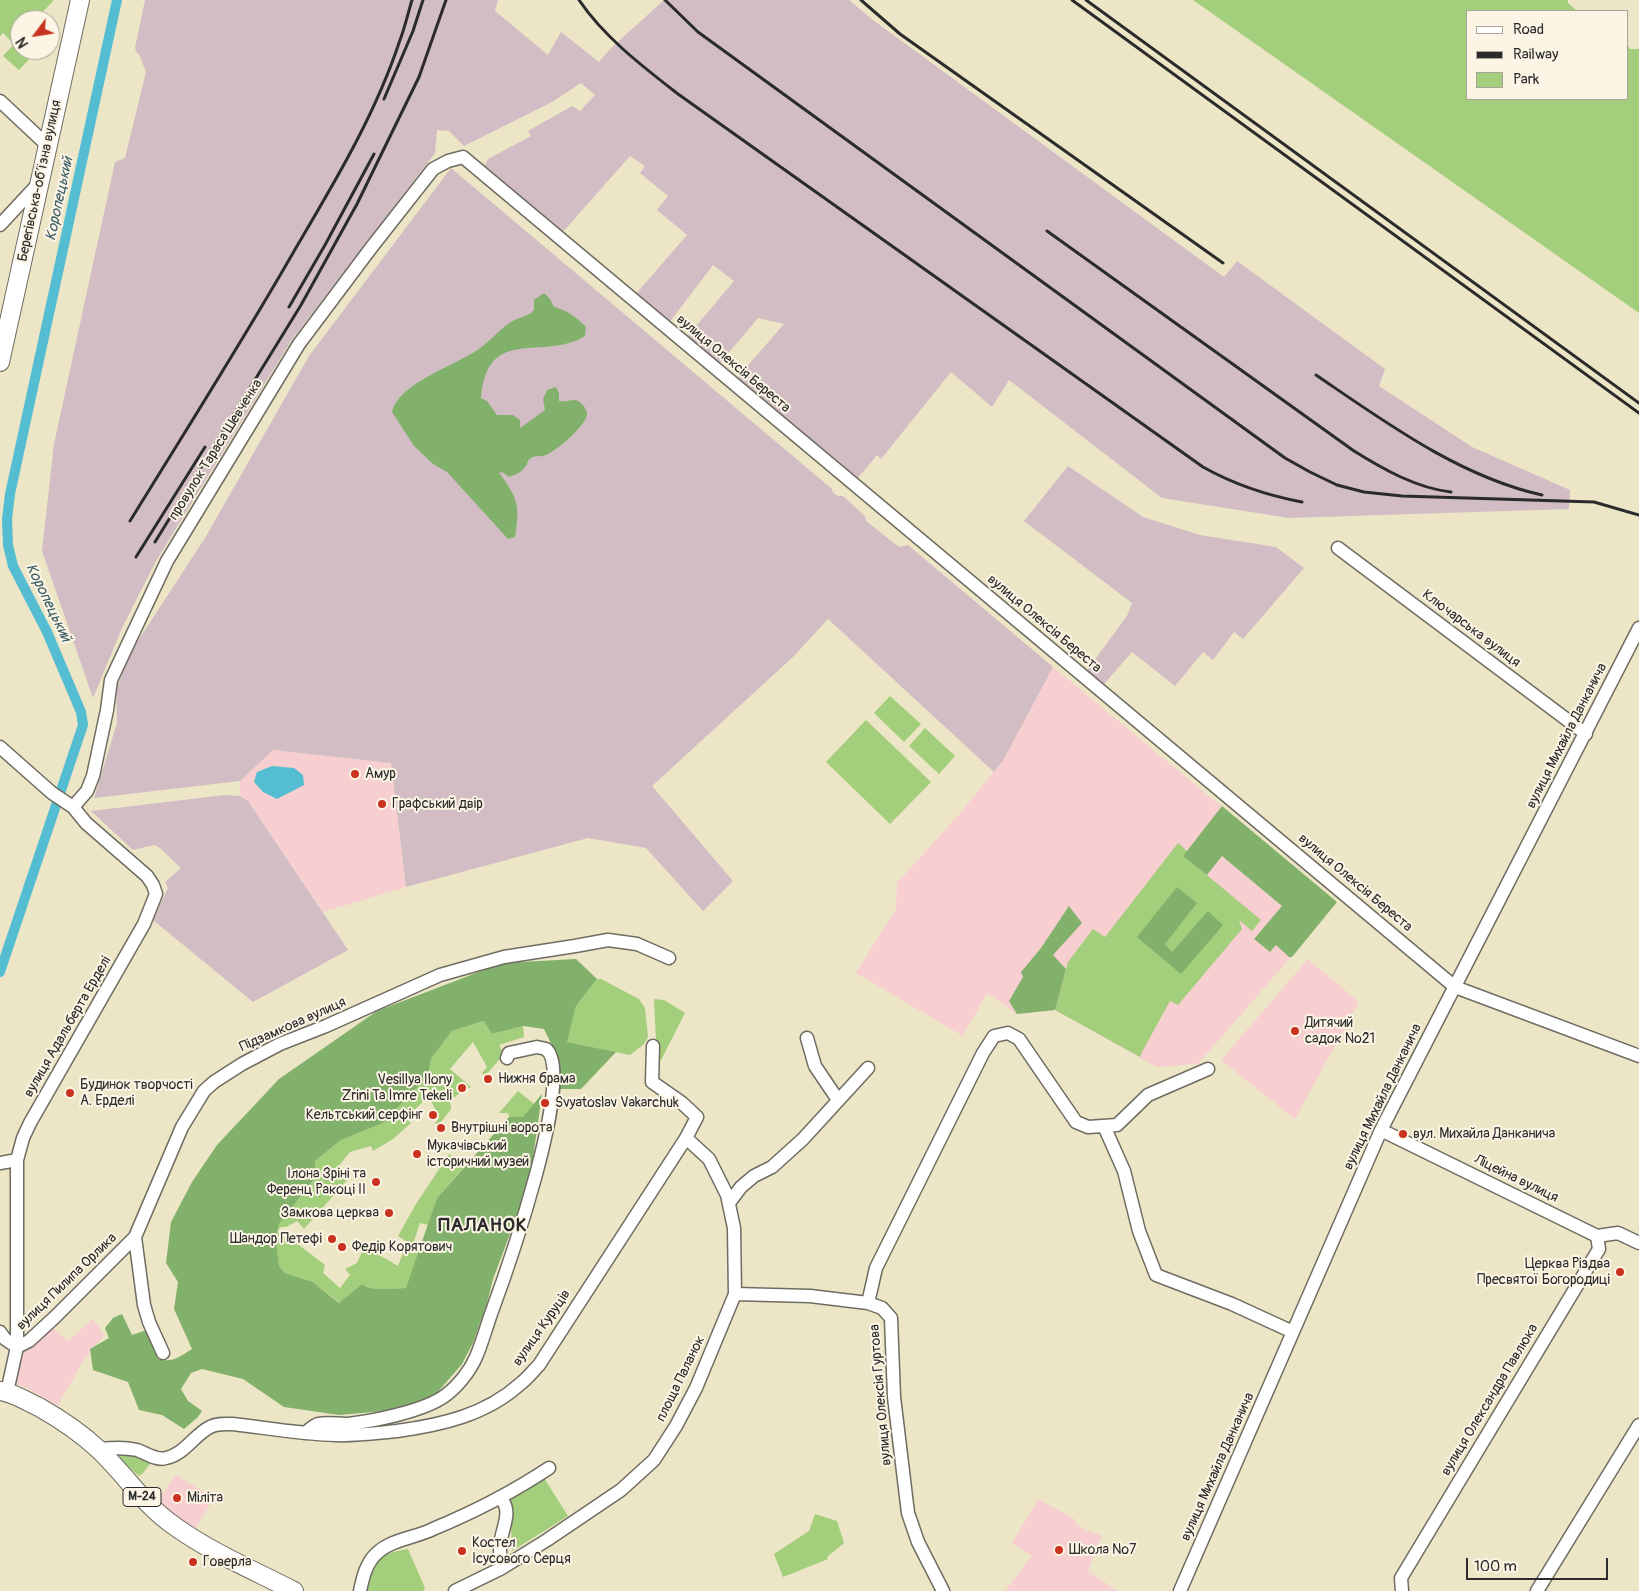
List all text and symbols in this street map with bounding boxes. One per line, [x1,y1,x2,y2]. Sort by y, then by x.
north arrow [10,10,60,60]
legend [1466,10,1629,100]
text: Road [1513,20,1544,39]
text: N [13,34,32,51]
text: Railway [1513,45,1558,64]
text: Park [1513,70,1539,89]
street label: Берегівська-обʼїзна вулиця [15,99,65,263]
water label: Коропецький [42,156,78,242]
street label: вулиця Олексія Береста [673,311,793,417]
street label: провулок Тараса Шевченка [166,376,266,524]
water label: Коропецький [21,561,75,645]
street label: вулиця Олексія Береста [984,571,1104,677]
street label: Ключарська вулиця [1419,587,1523,671]
street label: вулиця Михайла Данканича [1523,661,1611,811]
place label: Амур [365,766,396,782]
marker: Амур [349,768,361,780]
place label: Графський двір [392,796,483,812]
marker: Графський двір [376,798,388,810]
street label: вулиця Олексія Береста [1295,830,1415,936]
street label: вулиця Адальберта Ерделі [21,954,115,1100]
street label: Підзамкова вулиця [237,994,349,1056]
place label: Дитячий садок №21 [1305,1015,1375,1048]
street label: вулиця Михайла Данканича [1340,1021,1426,1173]
marker: Дитячий садок №21 [1289,1025,1301,1037]
place label: Нижня брама [498,1071,576,1087]
place label: Vesillya Ilony Zrini Ta Imre Tekeli [342,1072,452,1104]
marker: Нижня брама [482,1073,494,1085]
place label: Будинок творчості А. Ерделі [80,1077,193,1110]
marker: Vesillya Ilony Zrini Ta Imre Tekeli [456,1082,468,1094]
marker: Будинок творчості А. Ерделі [64,1087,76,1099]
place label: Svyatoslav Vakarchuk [555,1095,679,1111]
marker: Svyatoslav Vakarchuk [539,1097,551,1109]
place label: Кельтський серфінг [306,1107,423,1123]
marker: Кельтський серфінг [427,1109,439,1121]
place label: Внутрішні ворота [451,1120,552,1136]
marker: Внутрішні ворота [435,1122,447,1134]
place label: вул. Михайла Данканича [1413,1126,1555,1142]
marker: вул. Михайла Данканича [1397,1128,1409,1140]
place label: Мукачівський історичний музей [427,1138,529,1170]
marker: Мукачівський історичний музей [411,1148,423,1160]
street label: Ліцейна вулиця [1471,1151,1561,1207]
place label: Ілона Зріні та Ференц Ракоці II [267,1166,366,1198]
marker: Ілона Зріні та Ференц Ракоці II [370,1176,382,1188]
place label: Замкова церква [281,1205,379,1221]
marker: Замкова церква [383,1207,395,1219]
district label: ПАЛАНОК [437,1215,529,1237]
street label: вулиця Пилипа Орлика [13,1230,121,1334]
place label: Шандор Петефі [230,1231,322,1247]
marker: Шандор Петефі [326,1233,338,1245]
place label: Федір Корятович [352,1239,452,1255]
marker: Федір Корятович [336,1241,348,1253]
place label: Церква Різдва Пресвятої Богородиці [1477,1256,1610,1288]
marker: Церква Різдва Пресвятої Богородиці [1614,1266,1626,1278]
street label: вулиця Куруців [509,1286,575,1370]
street label: вулиця Олександра Павлюка [1438,1321,1542,1479]
street label: вулиця Олексія Гуртова [866,1324,896,1466]
street label: площа Паланок [653,1333,709,1425]
street label: вулиця Михайла Данканича [1178,1390,1258,1544]
road number: М-24 [123,1488,161,1506]
place label: Міліта [187,1490,223,1506]
marker: Міліта [171,1492,183,1504]
place label: Костел Ісусового Серця [472,1535,571,1568]
place label: Школа №7 [1069,1542,1136,1558]
marker: Школа №7 [1053,1544,1065,1556]
marker: Костел Ісусового Серця [456,1545,468,1557]
scale bar [1469,1548,1612,1580]
place label: Говерла [203,1554,251,1570]
marker: Говерла [187,1556,199,1568]
text: 100 m [1474,1557,1517,1576]

